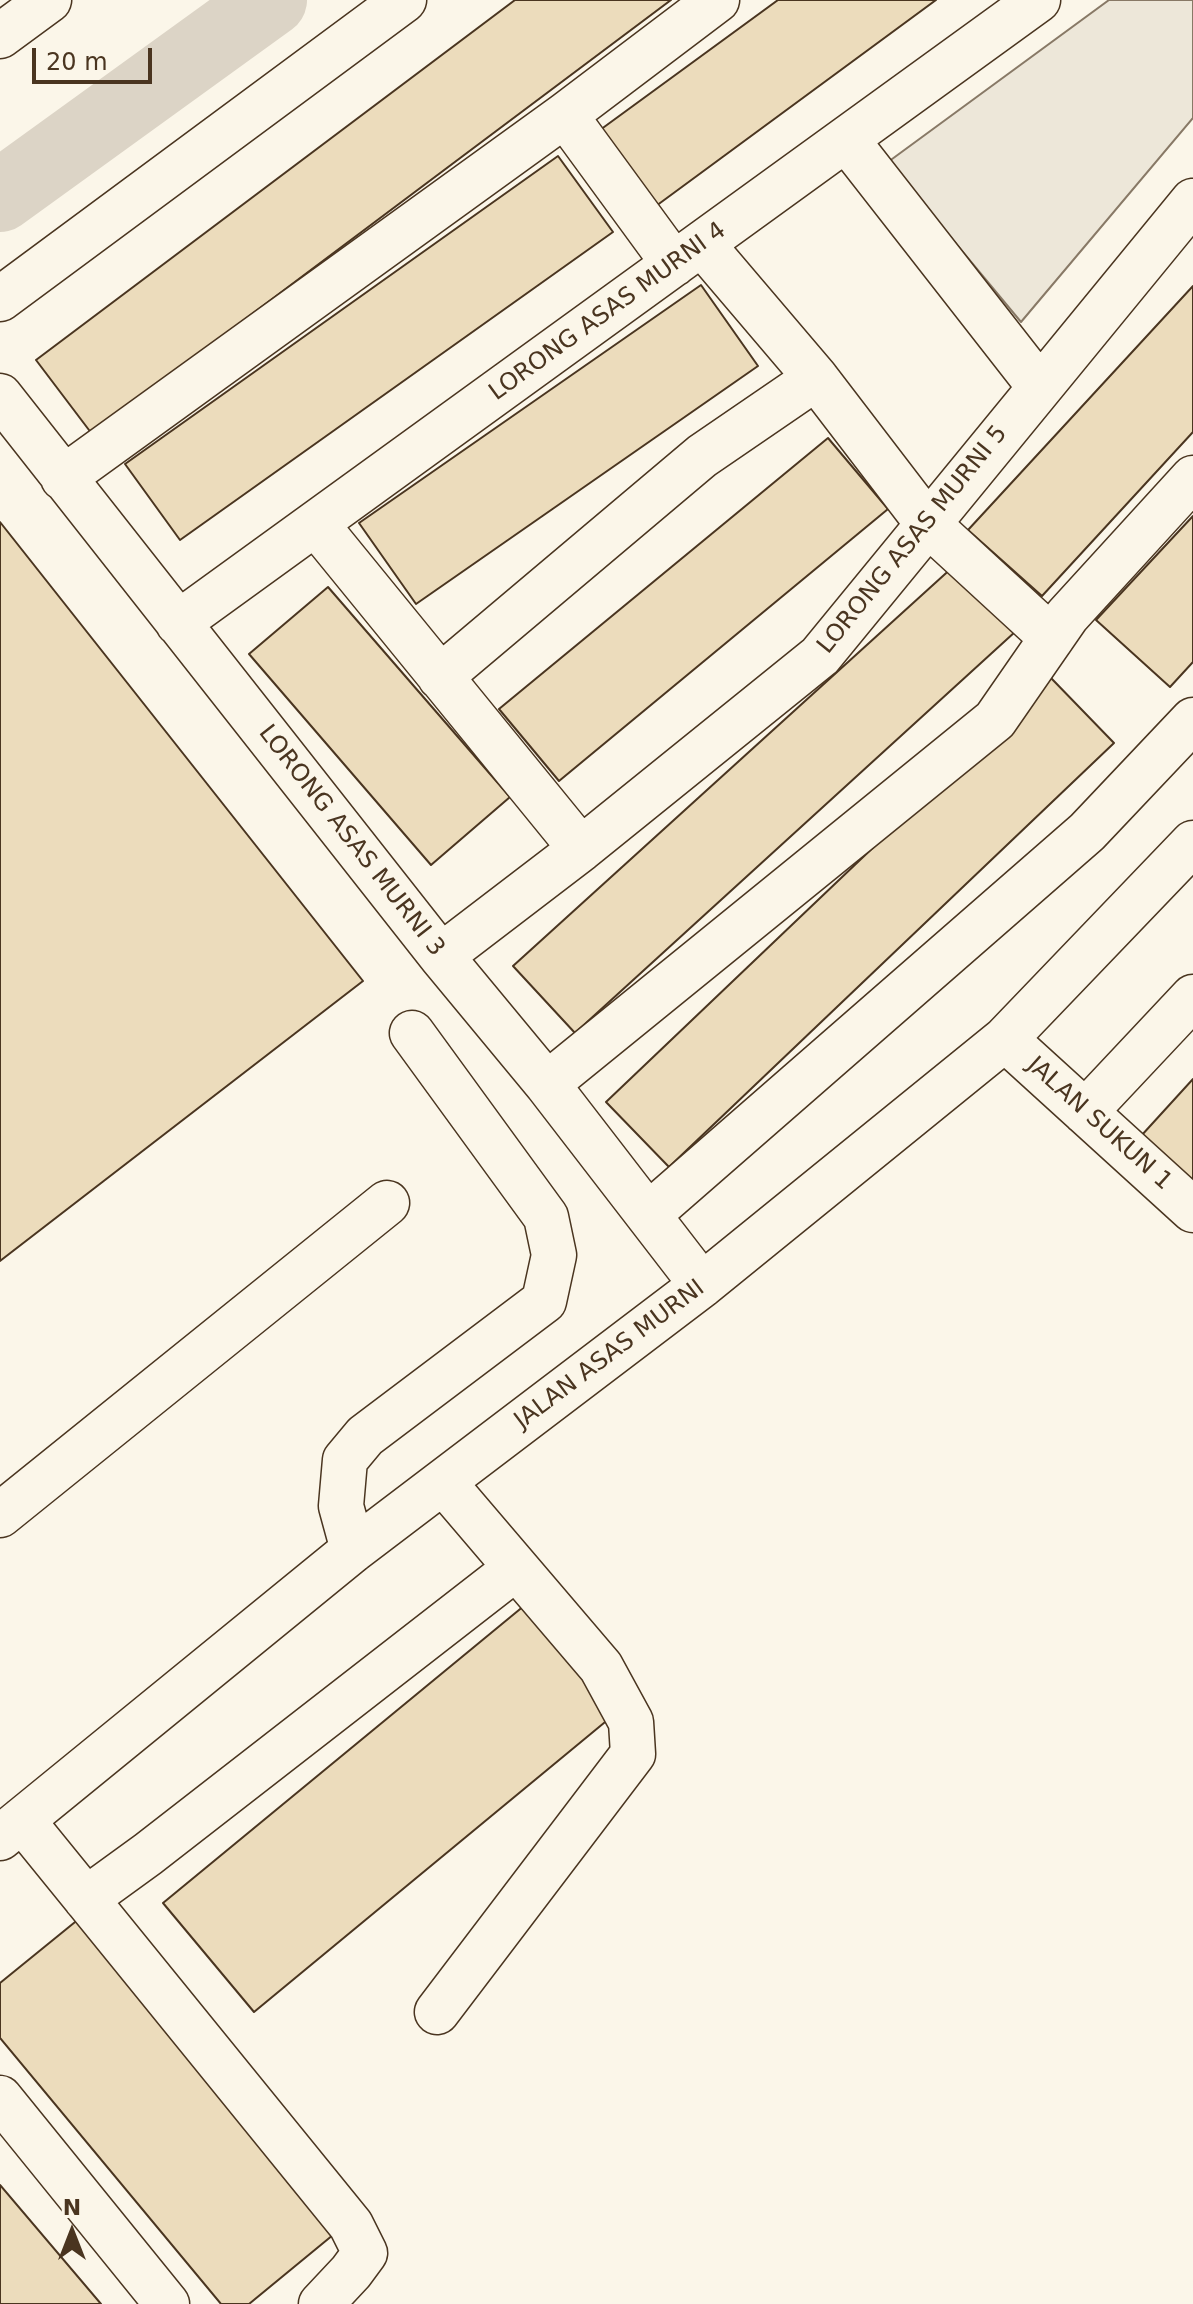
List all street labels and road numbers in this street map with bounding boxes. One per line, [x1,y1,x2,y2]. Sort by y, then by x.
street label: LORONG ASAS MURNI 4 [484,216,732,408]
street label: LORONG ASAS MURNI 5 [812,420,1014,660]
street label: LORONG ASAS MURNI 3 [252,720,450,962]
street label: JALAN SUKUN 1 [1021,1051,1177,1197]
street label: JALAN ASAS MURNI [509,1274,711,1436]

